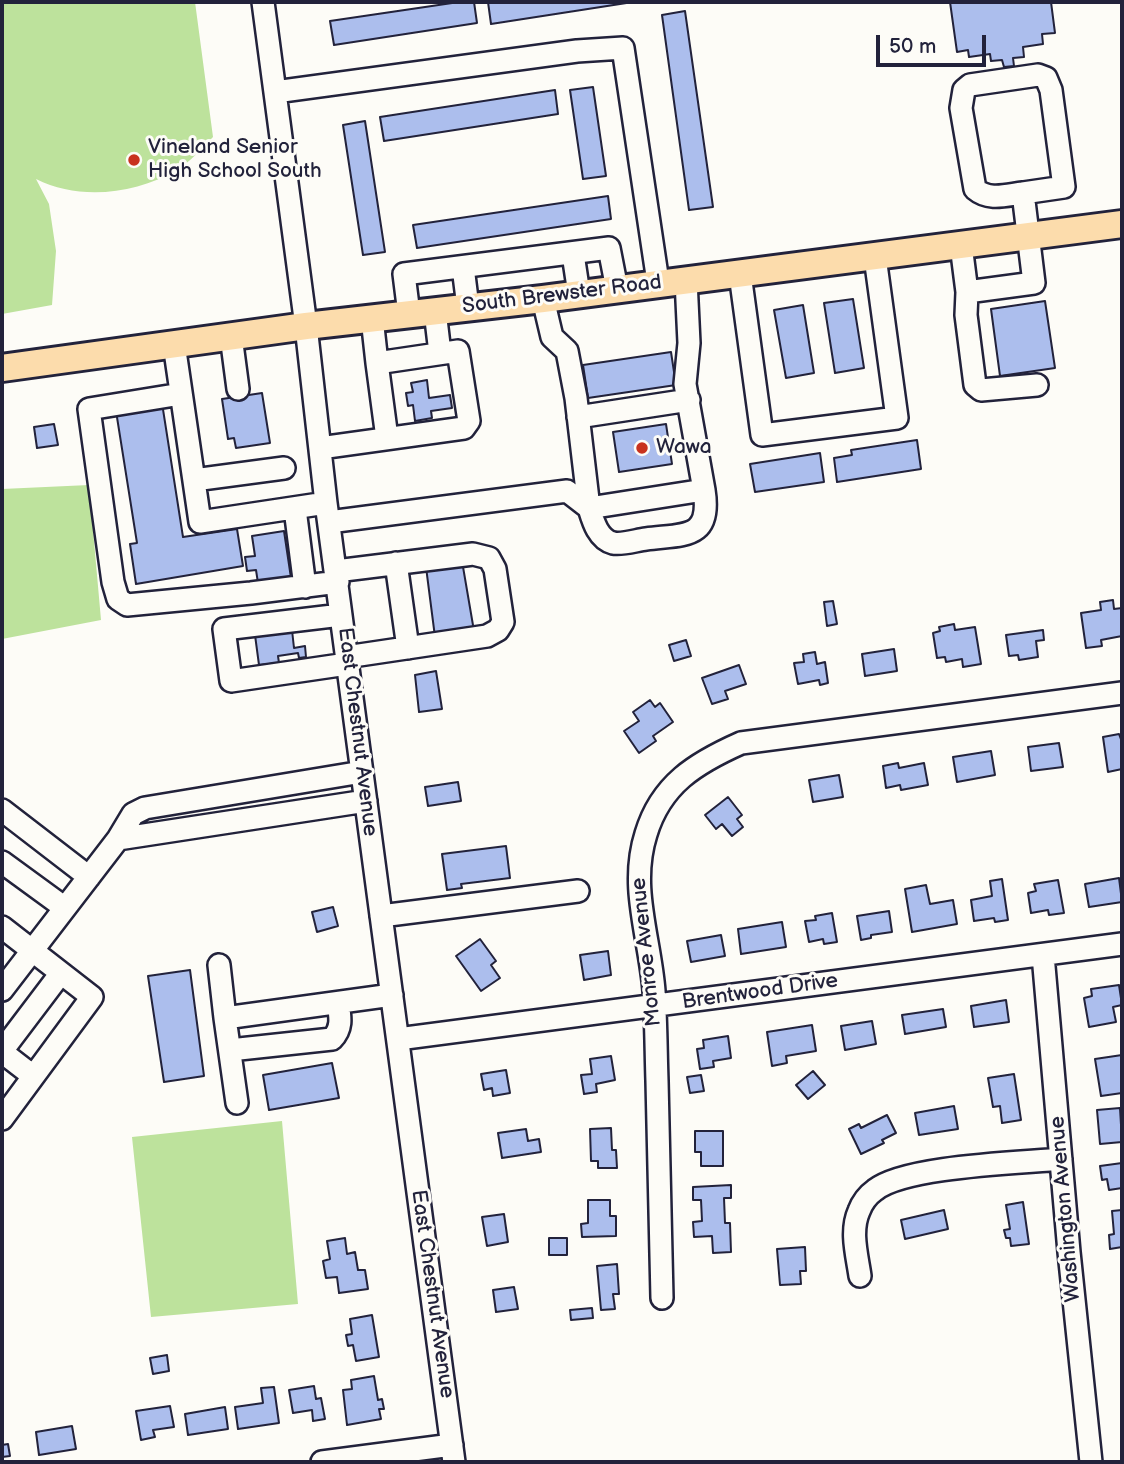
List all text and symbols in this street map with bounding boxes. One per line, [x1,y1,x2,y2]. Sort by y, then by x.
scale bar [879,21,989,65]
text: 50 m [889,34,936,59]
place label: Vineland Senior High School South [148,135,322,185]
marker: Vineland Senior High School South [126,152,142,168]
street label: South Brewster Road [461,270,663,320]
place label: Wawa [656,435,712,461]
marker: Wawa [634,440,650,456]
street label: East Chestnut Avenue [332,626,382,838]
street label: Monroe Avenue [627,876,667,1028]
street label: Brentwood Drive [680,969,840,1015]
street label: Washington Avenue [1045,1115,1087,1303]
street label: East Chestnut Avenue [405,1188,459,1400]

